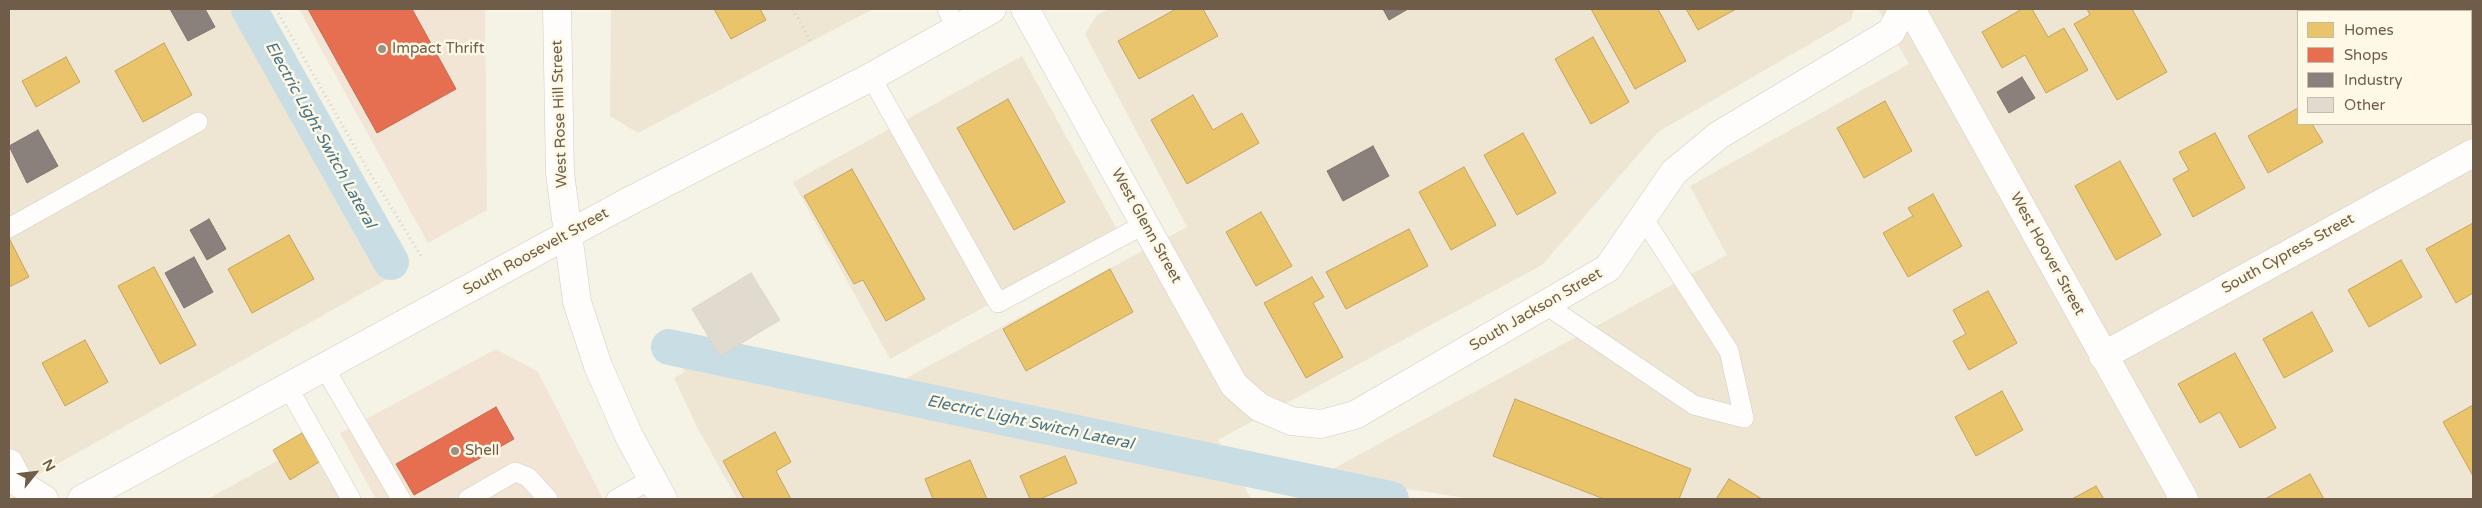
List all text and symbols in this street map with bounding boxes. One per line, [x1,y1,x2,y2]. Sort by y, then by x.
legend [2297,10,2472,125]
text: Homes [2344,21,2394,39]
water label: Electric Light Switch Lateral [261,38,379,232]
place label: Impact Thrift [392,40,484,58]
street label: West Rose Hill Street [548,40,572,188]
marker: Impact Thrift [376,43,388,55]
text: Shops [2344,46,2388,64]
text: Industry [2344,71,2403,89]
text: Other [2344,96,2385,114]
street label: West Glenn Street [1107,165,1185,287]
street label: West Hoover Street [2006,189,2088,319]
street label: South Roosevelt Street [460,205,612,299]
street label: South Cypress Street [2219,210,2357,298]
street label: South Jackson Street [1467,265,1605,355]
water label: Electric Light Switch Lateral [925,392,1135,454]
place label: Shell [465,442,499,460]
marker: Shell [449,445,461,457]
north arrow [10,448,60,498]
text: N [38,456,59,475]

